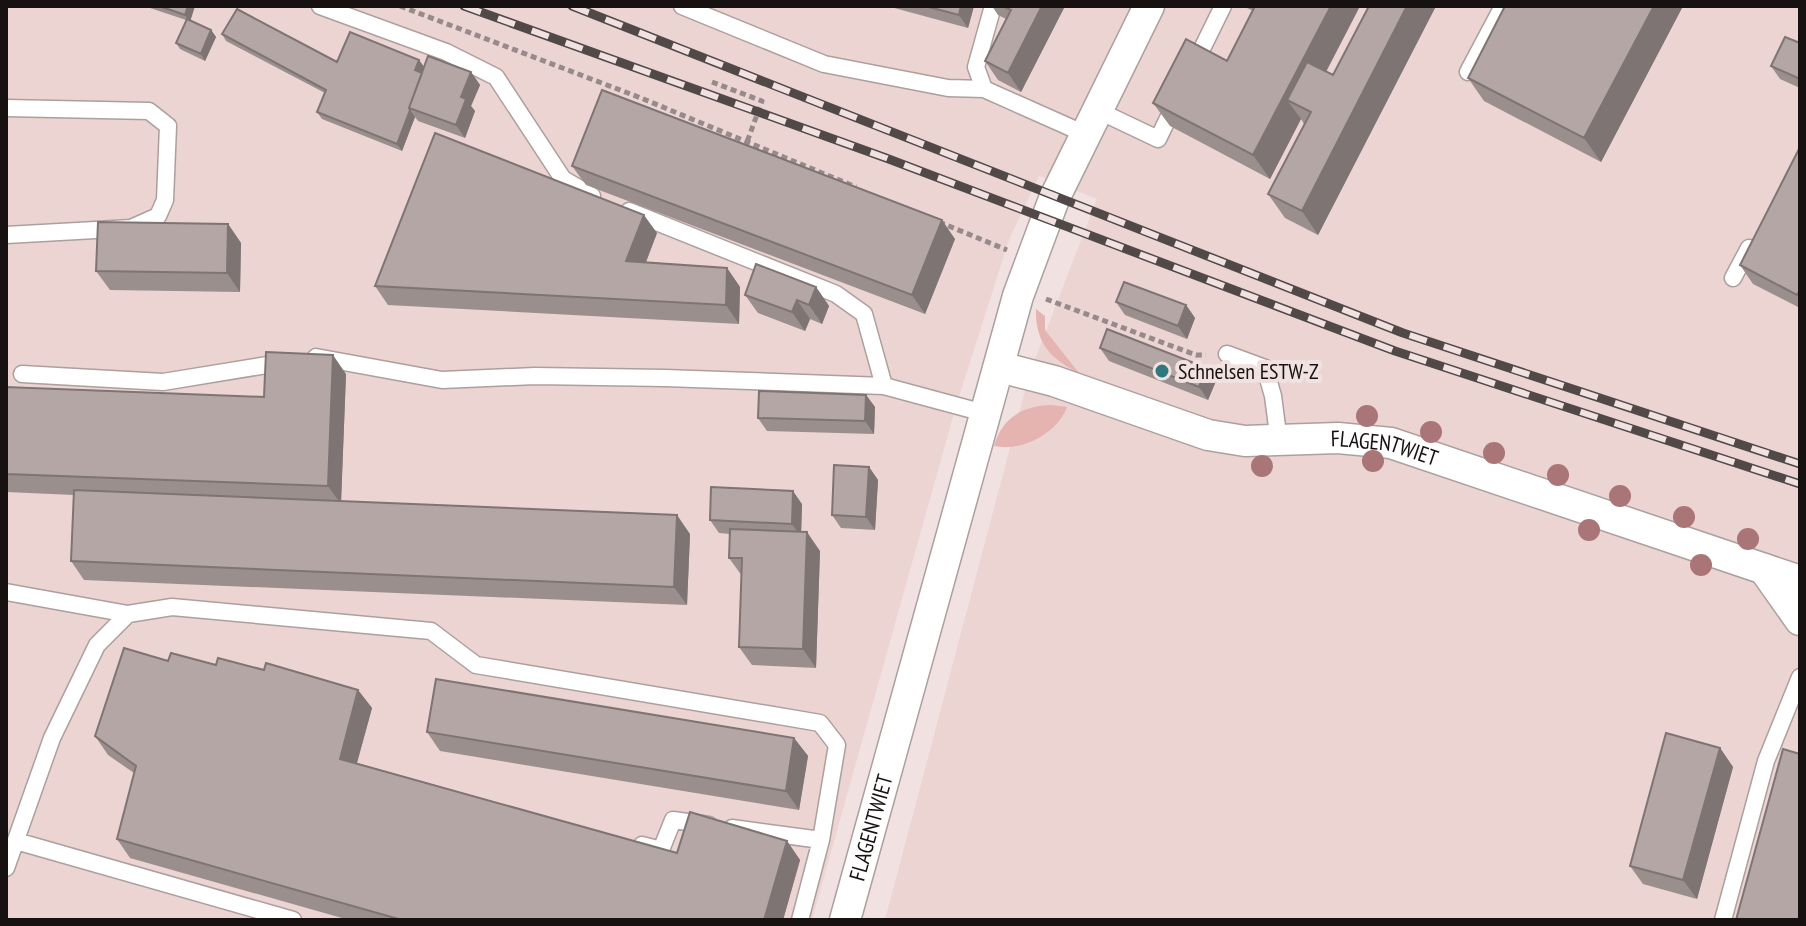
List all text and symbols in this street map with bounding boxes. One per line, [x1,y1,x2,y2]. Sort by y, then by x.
place label: Schnelsen ESTW-Z [1178,357,1319,385]
marker: Schnelsen ESTW-Z [1153,362,1171,380]
street label: FLAGENTWIET [1330,424,1442,472]
street label: FLAGENTWIET [843,771,899,884]

